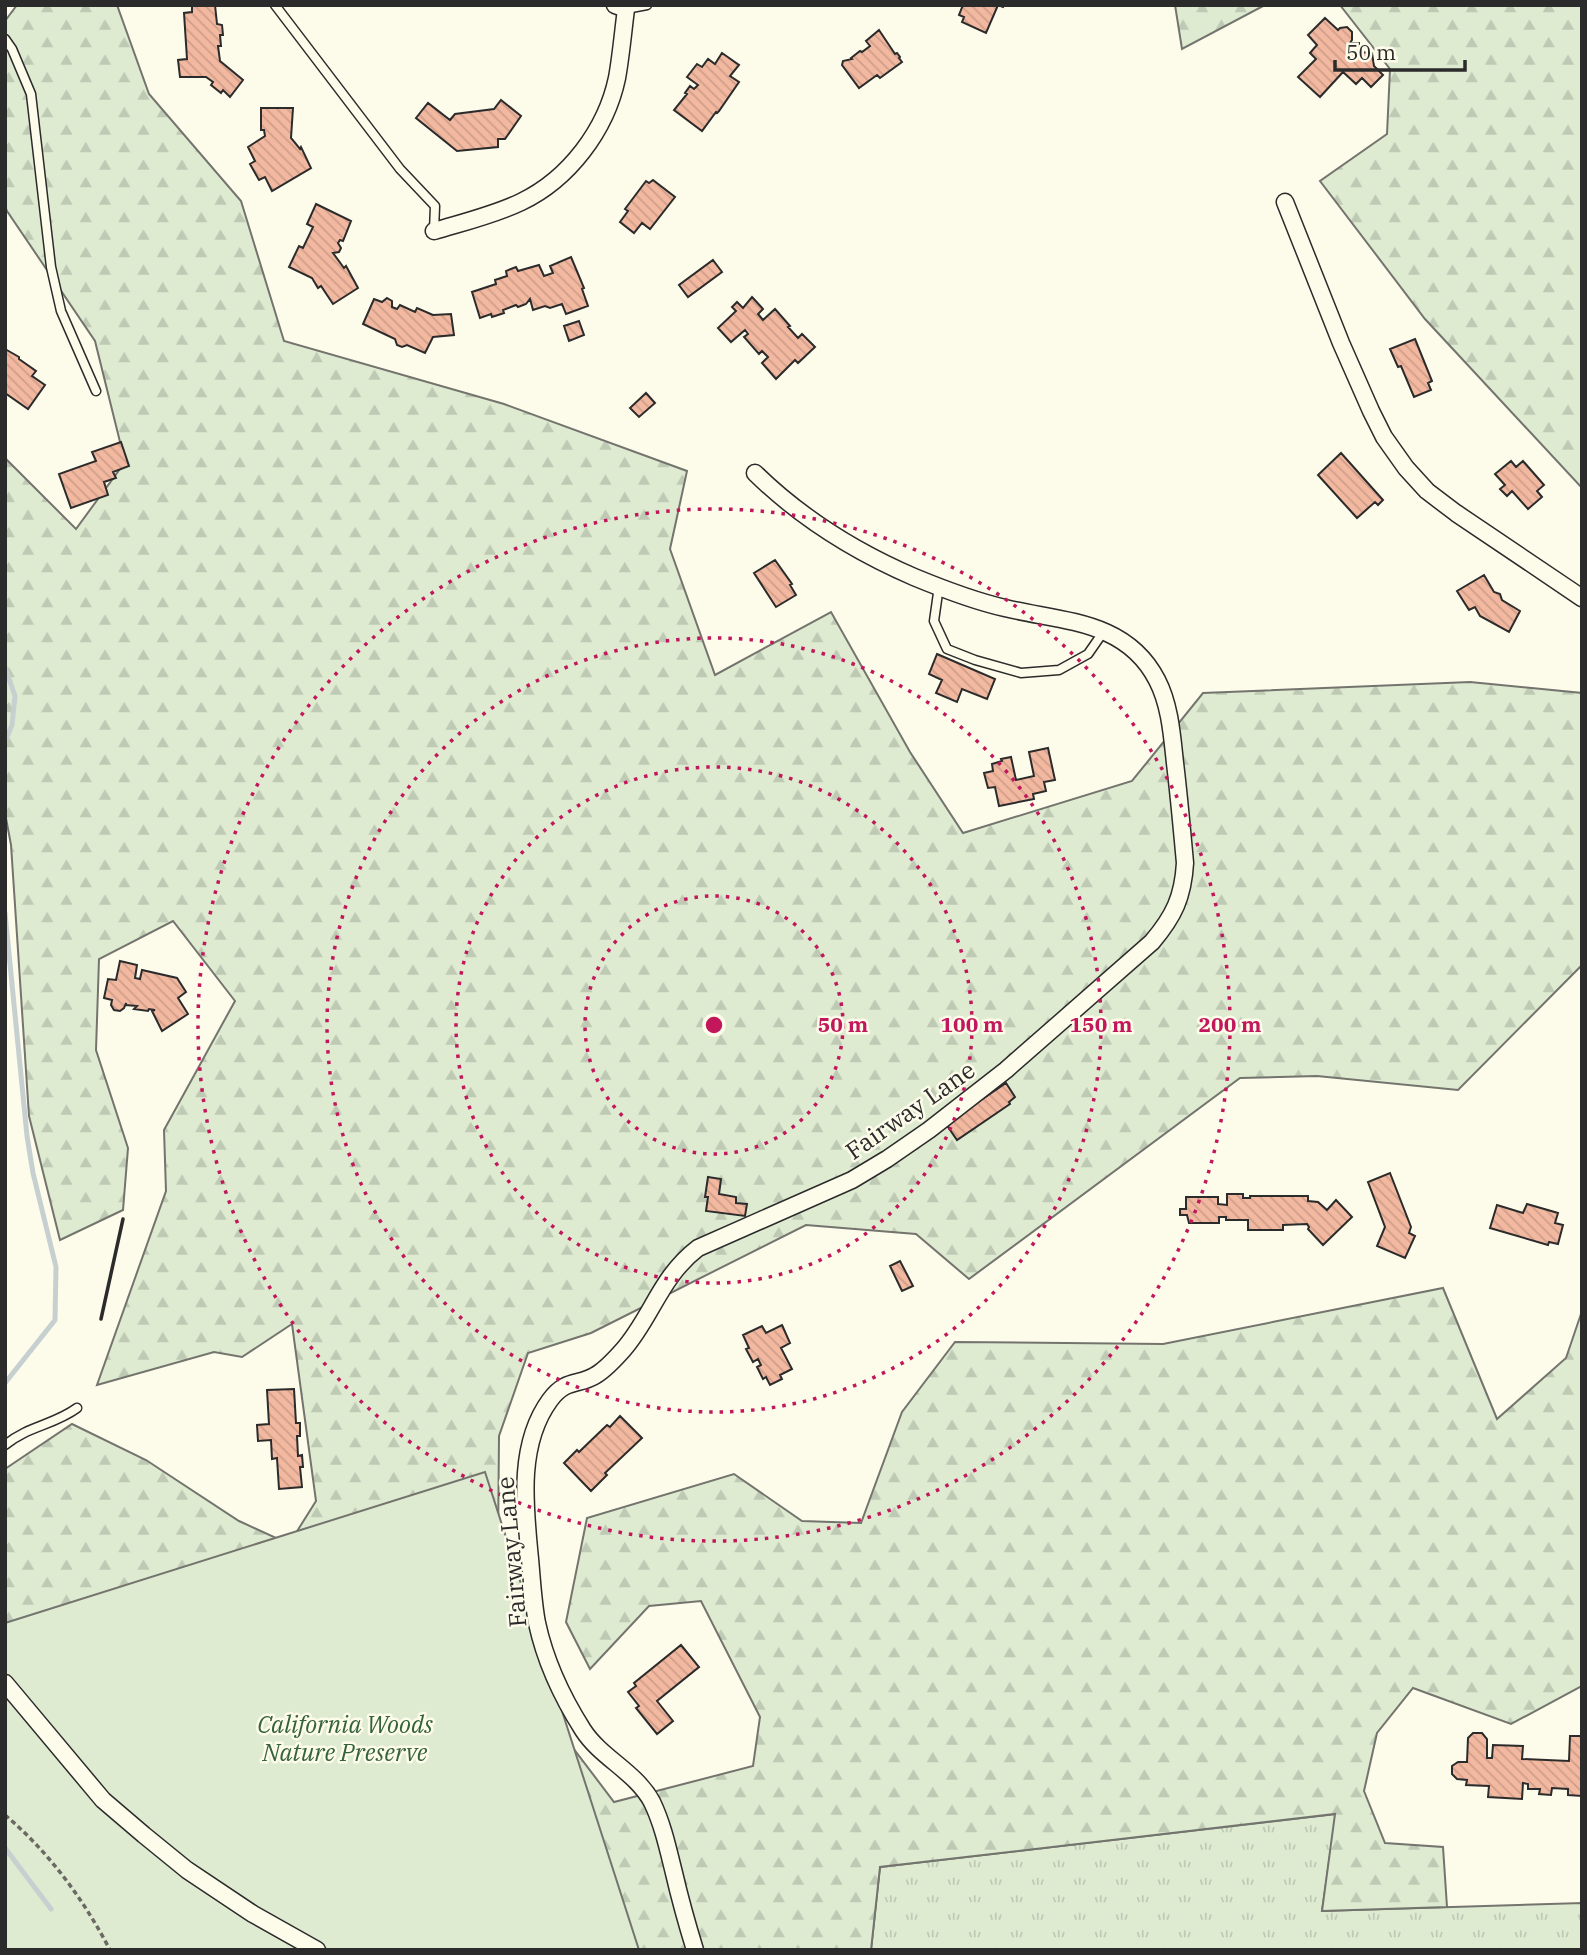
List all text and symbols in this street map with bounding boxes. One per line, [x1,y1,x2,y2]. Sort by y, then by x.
scale bar [1335,28,1464,72]
text: 50 m [1346,38,1396,66]
text: 50 m [818,1010,868,1038]
text: 100 m [940,1010,1004,1038]
text: 150 m [1069,1010,1133,1038]
text: 200 m [1198,1010,1262,1038]
centre of rings [702,1013,726,1037]
street label: Fairway Lane [839,1053,981,1167]
street label: Fairway Lane [488,1475,534,1629]
park label: California Woods Nature Preserve [257,1708,433,1768]

